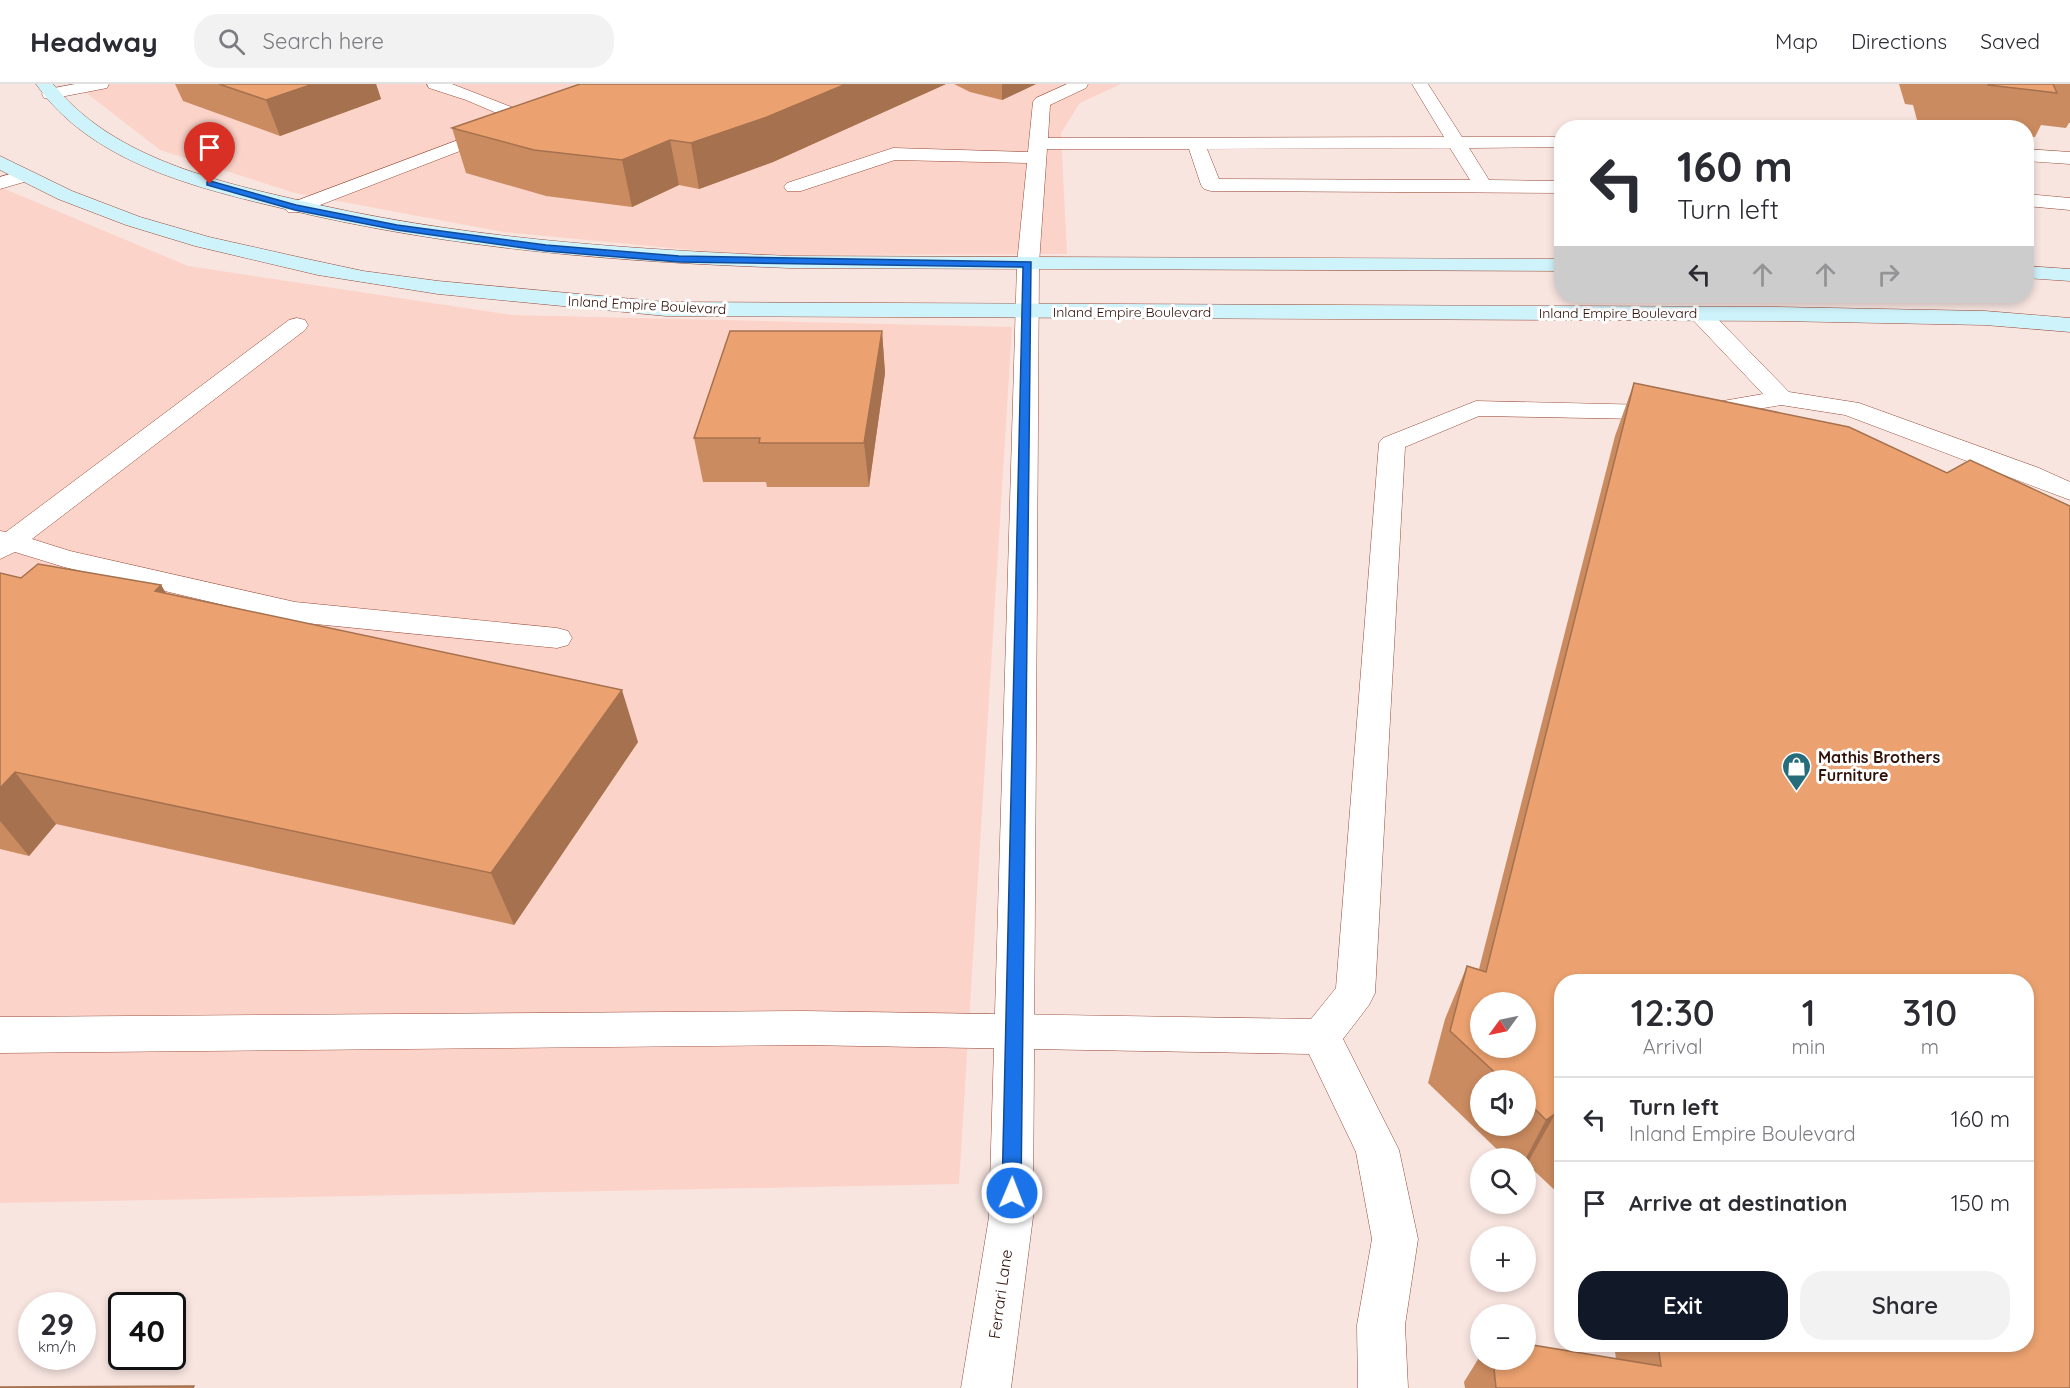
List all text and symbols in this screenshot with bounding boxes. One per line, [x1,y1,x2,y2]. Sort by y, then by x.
search box [194,14,614,68]
text: Headway [30,24,158,59]
icon: search [215,25,248,58]
text: Search here [263,27,384,55]
text: Map [1775,28,1818,54]
text: Directions [1851,28,1947,54]
text: Saved [1980,28,2040,54]
pin [184,122,235,184]
icon: arrive [193,131,226,164]
text: 160 m [1677,140,1793,193]
icon: left [1578,144,1656,222]
text: Turn left [1677,192,1779,226]
icon: left [1683,258,1716,291]
icon: ahead [1746,258,1779,291]
icon: ahead [1809,258,1842,291]
icon: right [1872,258,1905,291]
street label: Inland Empire Boulevard [567,292,727,318]
street label: Inland Empire Boulevard [1053,303,1211,321]
street label: Inland Empire Boulevard [1539,304,1697,322]
place label: Mathis Brothers Furniture [1818,747,1940,785]
shop icon: Mathis Brothers Furniture [1781,750,1813,792]
text: 12:30 [1631,990,1715,1035]
text: 1 [1802,990,1815,1035]
text: 310 [1902,990,1957,1035]
north arrow [1470,992,1536,1058]
map controls [1470,992,1536,1370]
text: Arrival [1643,1034,1703,1059]
text: min [1791,1034,1826,1059]
text: m [1921,1034,1939,1059]
button: sound [1470,1070,1536,1136]
text: Turn left [1629,1093,1719,1121]
icon: left [1578,1103,1611,1136]
text: 160 m [1951,1105,2010,1133]
text: Inland Empire Boulevard [1629,1121,1856,1146]
button: search [1470,1148,1536,1214]
position arrow [980,1161,1044,1225]
icon: arrive [1578,1187,1611,1220]
text: Arrive at destination [1629,1189,1847,1217]
text: 150 m [1951,1189,2010,1217]
button: + [1470,1226,1536,1292]
street label: Ferrari Lane [984,1248,1016,1340]
button: Exit [1578,1271,1788,1340]
button: Share [1800,1271,2010,1340]
speed limit sign: 40 [108,1292,186,1370]
button: − [1470,1304,1536,1370]
text: 29 [40,1305,74,1343]
text: km/h [38,1337,76,1356]

